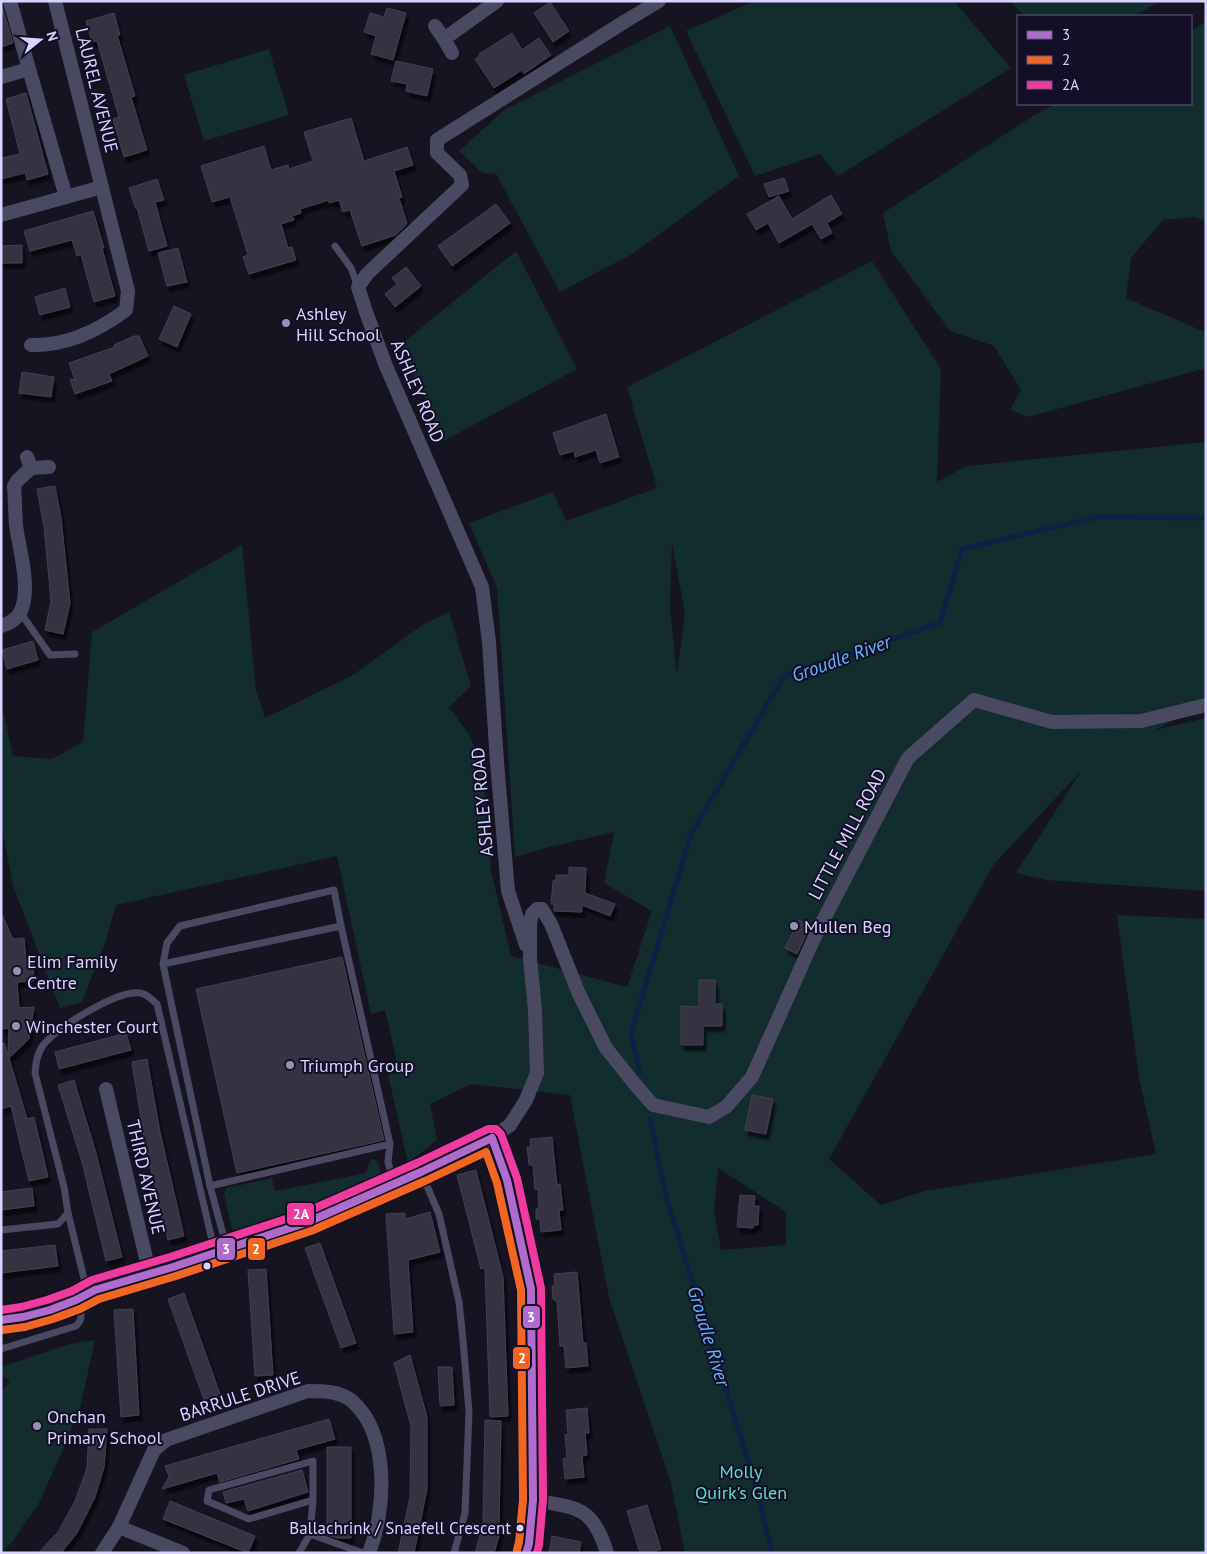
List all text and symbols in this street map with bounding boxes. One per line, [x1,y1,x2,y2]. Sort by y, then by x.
north arrow [15,15,65,65]
legend [1017,15,1192,105]
street label: LAUREL AVENUE [70,25,124,155]
text: 3 [1062,25,1070,44]
text: N [42,29,62,43]
text: 2 [1062,50,1070,69]
text: 2A [1062,75,1079,94]
place label: Ashley Hill School [296,302,381,346]
marker: Ashley Hill School [280,317,292,329]
street label: ASHLEY ROAD [386,336,450,446]
water label: Groudle River [788,628,896,687]
street label: ASHLEY ROAD [466,746,498,858]
street label: LITTLE MILL ROAD [803,765,891,903]
place label: Mullen Beg [804,915,891,938]
marker: Mullen Beg [788,920,800,932]
place label: Elim Family Centre [27,950,118,994]
marker: Elim Family Centre [11,965,23,977]
place label: Winchester Court [26,1015,158,1038]
marker: Winchester Court [10,1020,22,1032]
place label: Triumph Group [300,1054,414,1077]
marker: Triumph Group [284,1059,296,1071]
street label: THIRD AVENUE [122,1117,170,1237]
line badge: 2A [286,1202,315,1226]
text: 2A [293,1205,310,1223]
line badge: 3 [216,1237,236,1261]
line badge: 2 [247,1237,266,1261]
text: 3 [222,1240,230,1258]
text: 2 [252,1240,260,1258]
unlabelled marker [202,1261,212,1271]
water label: Groudle River [682,1283,736,1391]
line badge: 3 [522,1305,541,1329]
text: 3 [527,1308,535,1326]
line badge: 2 [512,1346,531,1370]
text: 2 [518,1349,526,1367]
street label: BARRULE DRIVE [177,1366,303,1426]
place label: Onchan Primary School [47,1405,162,1449]
marker: Onchan Primary School [31,1420,43,1432]
park label: Molly Quirk's Glen [695,1460,787,1504]
place label: Ballachrink / Snaefell Crescent [289,1517,511,1539]
marker: Ballachrink / Snaefell Crescent [515,1523,525,1533]

